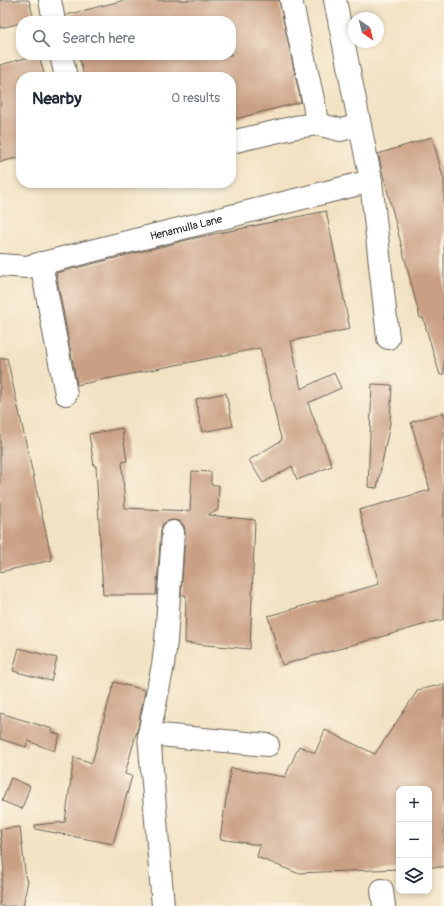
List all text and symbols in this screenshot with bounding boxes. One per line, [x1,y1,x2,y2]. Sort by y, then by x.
north arrow [348,12,384,48]
search box [16,16,236,60]
icon: search [30,27,52,49]
text: Search here [62,29,135,48]
text: Nearby [32,88,81,109]
text: 0 results [171,90,220,106]
street label: Henamulla Lane [149,212,224,243]
map controls [396,786,432,894]
button: + [396,786,432,822]
button: − [396,822,432,858]
button: layers [396,858,432,894]

